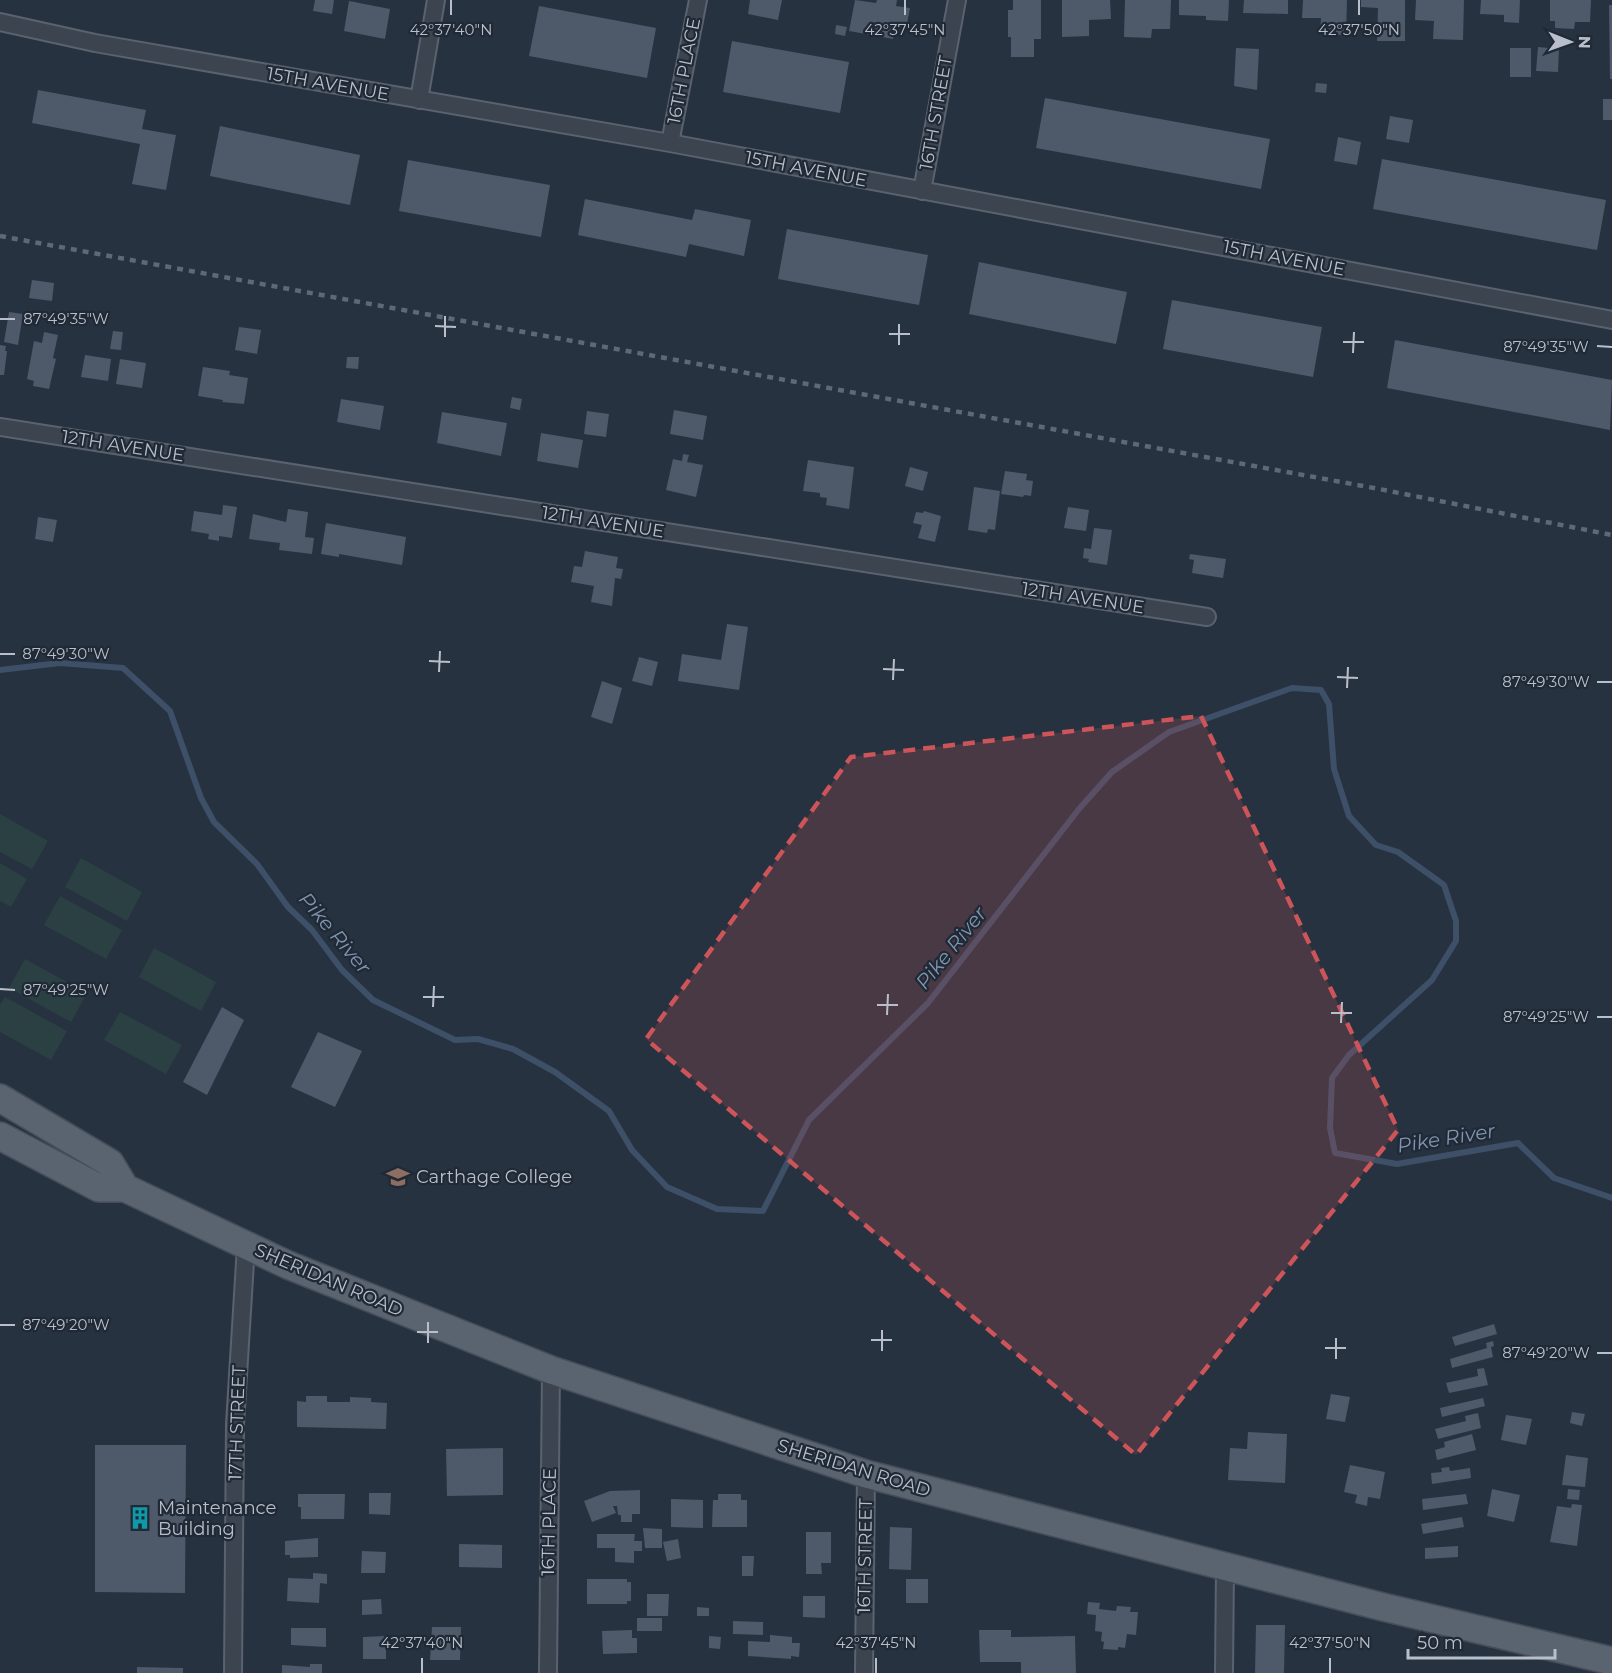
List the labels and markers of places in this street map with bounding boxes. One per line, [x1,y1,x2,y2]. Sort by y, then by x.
school or university icon: Carthage College [385,1164,411,1190]
place label: Carthage College [416,1166,572,1188]
place label: Maintenance Building [158,1497,277,1540]
building icon: Maintenance Building [127,1505,153,1531]

